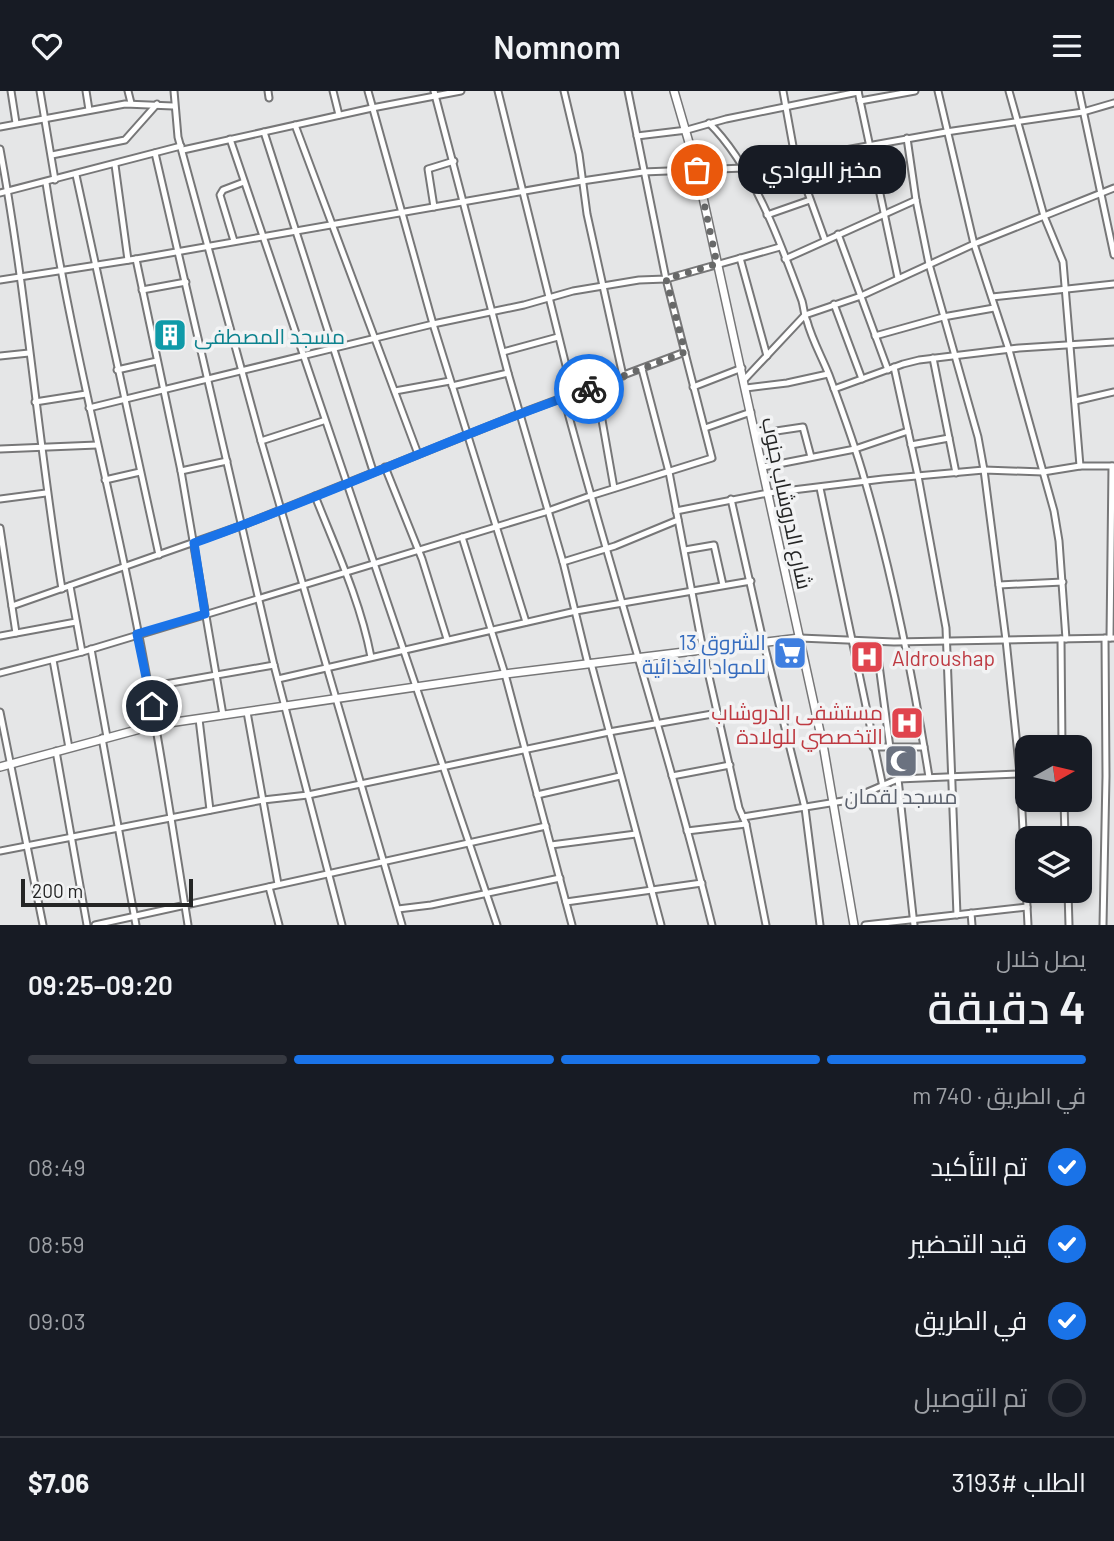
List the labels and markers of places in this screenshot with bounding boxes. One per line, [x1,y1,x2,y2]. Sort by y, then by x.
pin [667,140,727,200]
callout: مخبز البوادي [739,146,907,195]
building icon: مسجد المصطفى [151,316,189,354]
place label: مسجد المصطفى [194,323,345,350]
place label: الشروق 13 للمواد الغذائية [642,629,766,679]
supermarket icon: الشروق 13 للمواد الغذائية [771,634,809,672]
hospital icon: Aldroushap [848,638,886,676]
place label: Aldroushap [892,645,995,670]
pin [122,676,182,736]
place label: مستشفى الدروشاب التخصصي للولادة [711,699,883,752]
hospital icon: مستشفى الدروشاب التخصصي للولادة [888,704,926,742]
mosque icon: مسجد لقمان [882,742,920,780]
place label: مسجد لقمان [844,783,958,810]

